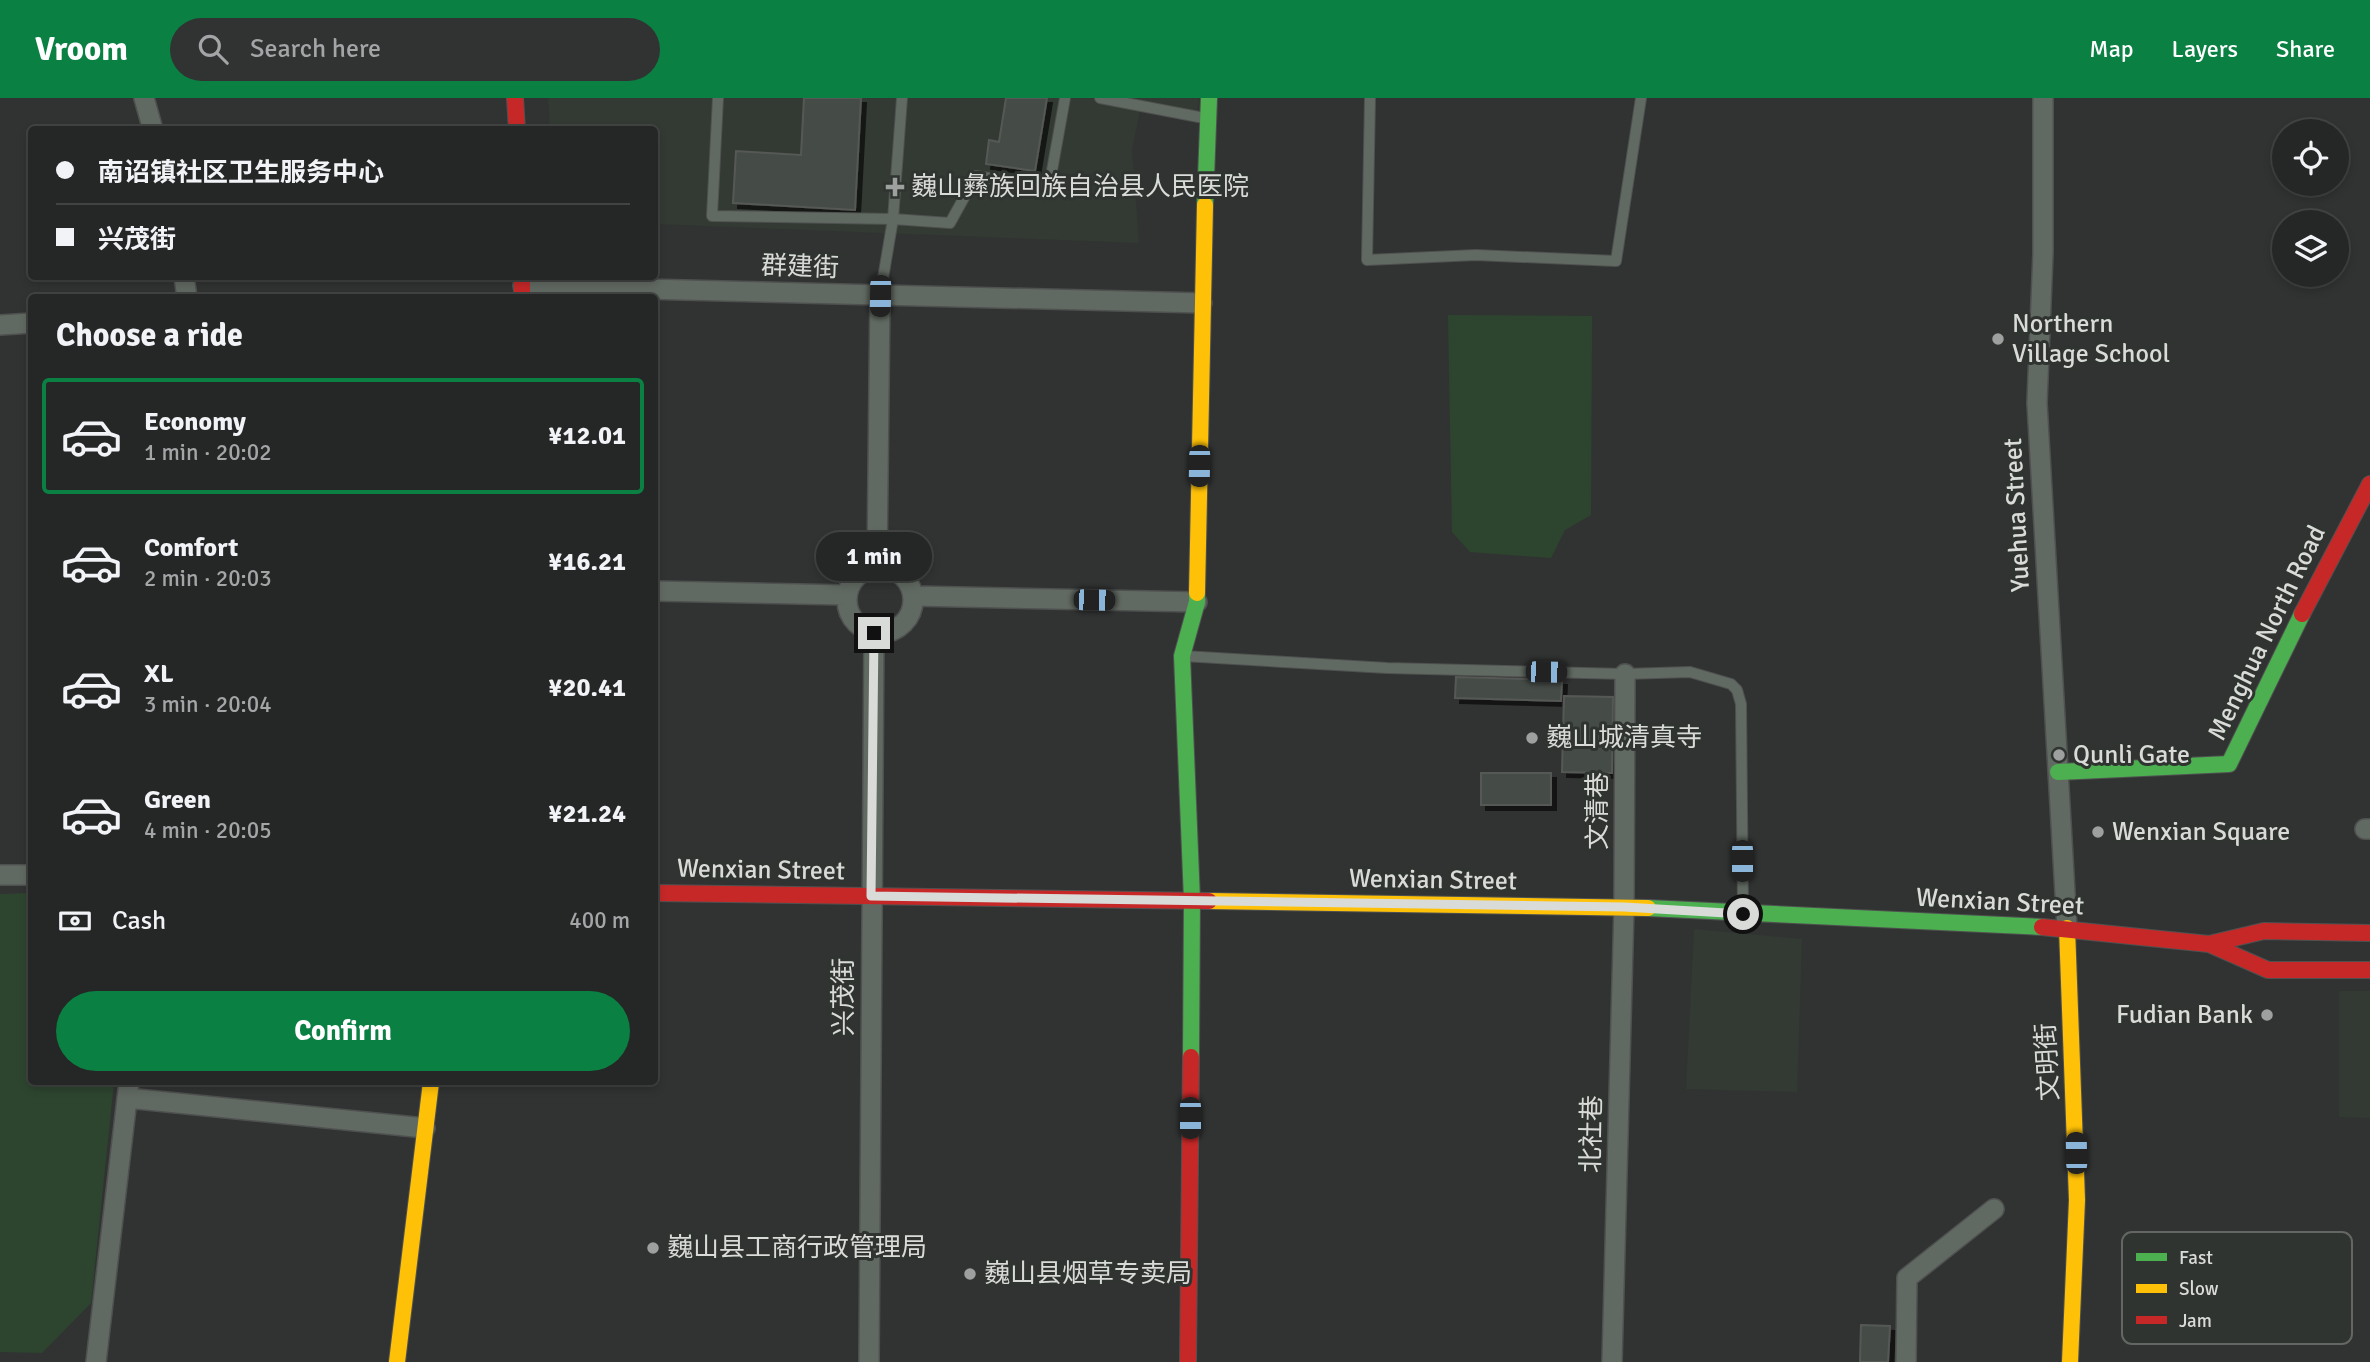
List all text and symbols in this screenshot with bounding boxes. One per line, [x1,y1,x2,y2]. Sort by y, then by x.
search box [170,18,660,81]
text: Vroom [35,29,128,70]
icon: search [194,30,232,68]
text: Search here [250,33,381,65]
text: Map [2089,34,2134,64]
text: Layers [2172,34,2238,64]
text: Share [2276,34,2335,64]
map controls [2272,119,2349,287]
button: locate [2272,119,2349,196]
text: 南诏镇社区卫生服务中心 [98,157,384,189]
place label: 巍山彝族回族自治县人民医院 [911,171,1249,203]
marker: 巍山彝族回族自治县人民医院 [885,177,905,197]
button: layers [2272,210,2349,287]
text: 兴茂街 [98,224,176,256]
street label: 群建街 [760,250,840,284]
car [870,275,891,317]
place label: Northern Village School [2012,308,2170,370]
text: Choose a ride [56,316,243,355]
marker: Northern Village School [1990,331,2006,347]
icon: car [60,405,123,468]
text: Economy [144,406,246,438]
text: ¥12.01 [548,420,626,452]
street label: Yuehua Street [1997,437,2037,593]
text: 1 min · 20:02 [144,438,272,467]
car [1189,445,1210,487]
street label: Menghua North Road [2201,520,2333,746]
icon: car [60,531,123,594]
text: Comfort [144,532,238,564]
callout: 1 min [816,532,932,580]
text: 1 min [846,542,902,571]
text: ¥16.21 [548,546,626,578]
text: 2 min · 20:03 [144,564,272,593]
car [1073,589,1116,611]
route end [858,617,890,649]
icon: car [60,657,123,720]
text: XL [144,658,174,690]
car [1525,661,1568,683]
text: ¥20.41 [548,672,626,704]
text: 3 min · 20:04 [144,690,272,719]
place label: 巍山城清真寺 [1546,722,1702,754]
marker: 巍山城清真寺 [1524,730,1540,746]
place label: Qunli Gate [2073,739,2190,771]
marker: Qunli Gate [2051,747,2067,763]
street label: 文清巷 [1582,772,1614,850]
icon: car [60,783,123,846]
text: Green [144,784,211,816]
text: ¥21.24 [548,798,626,830]
text: 4 min · 20:05 [144,816,272,845]
place label: Wenxian Square [2112,816,2290,848]
marker: Wenxian Square [2090,824,2106,840]
car [1732,840,1753,882]
street label: Wenxian Street [677,853,845,887]
street label: Wenxian Street [1349,863,1517,897]
street label: Wenxian Street [1915,882,2085,922]
route start [1727,898,1759,930]
icon: cash [56,902,94,940]
text: Cash [112,905,166,937]
text: 400 m [569,906,630,935]
street label: 兴茂街 [828,958,860,1036]
button: Confirm [56,991,630,1071]
place label: Fudian Bank [2116,999,2253,1031]
marker: Fudian Bank [2259,1007,2275,1023]
street label: 文明街 [2030,1022,2066,1102]
street label: 北社巷 [1575,1095,1609,1173]
car [1180,1097,1201,1139]
car [2066,1132,2087,1174]
place label: 巍山县工商行政管理局 [667,1232,927,1264]
legend [2122,1232,2352,1344]
marker: 巍山县工商行政管理局 [645,1240,661,1256]
text: Fast [2179,1246,2213,1270]
place label: 巍山县烟草专卖局 [984,1258,1192,1290]
marker: 巍山县烟草专卖局 [962,1266,978,1282]
text: Slow [2179,1277,2219,1301]
text: Jam [2179,1309,2212,1333]

